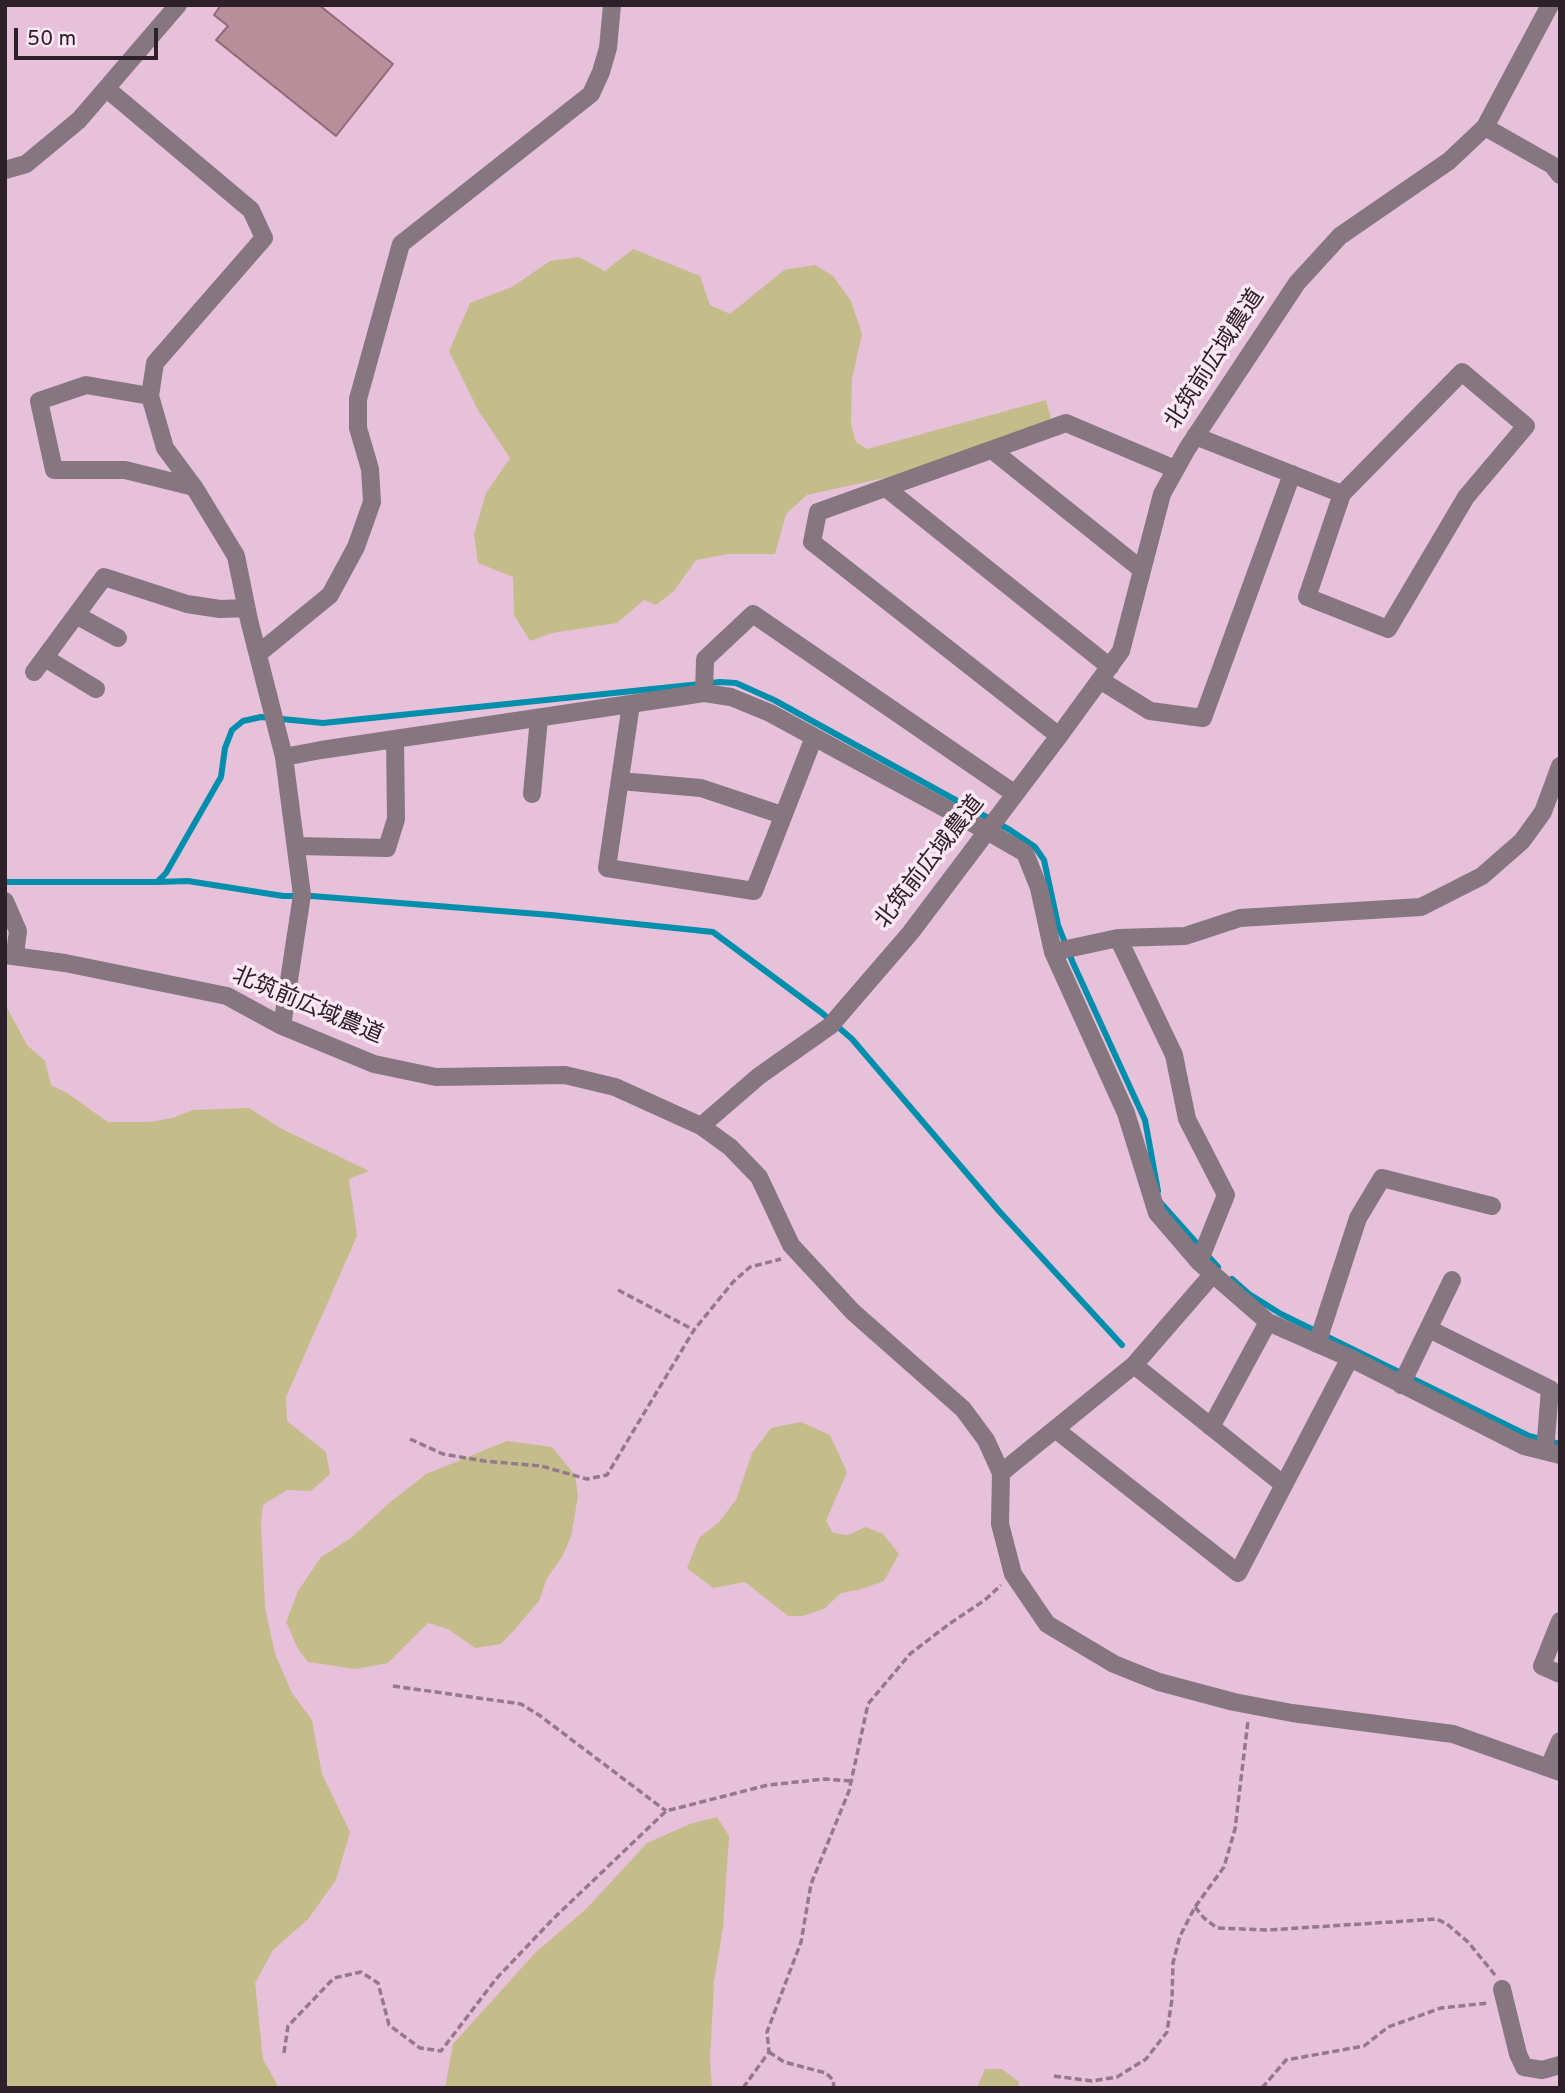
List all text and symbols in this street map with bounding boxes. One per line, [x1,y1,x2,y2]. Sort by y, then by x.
scale bar [18,14,161,58]
text: 50 m [27,26,76,53]
street label: 北筑前広域農道 [1161,285,1271,435]
street label: 北筑前広域農道 [871,791,991,935]
street label: 北筑前広域農道 [228,963,386,1051]

